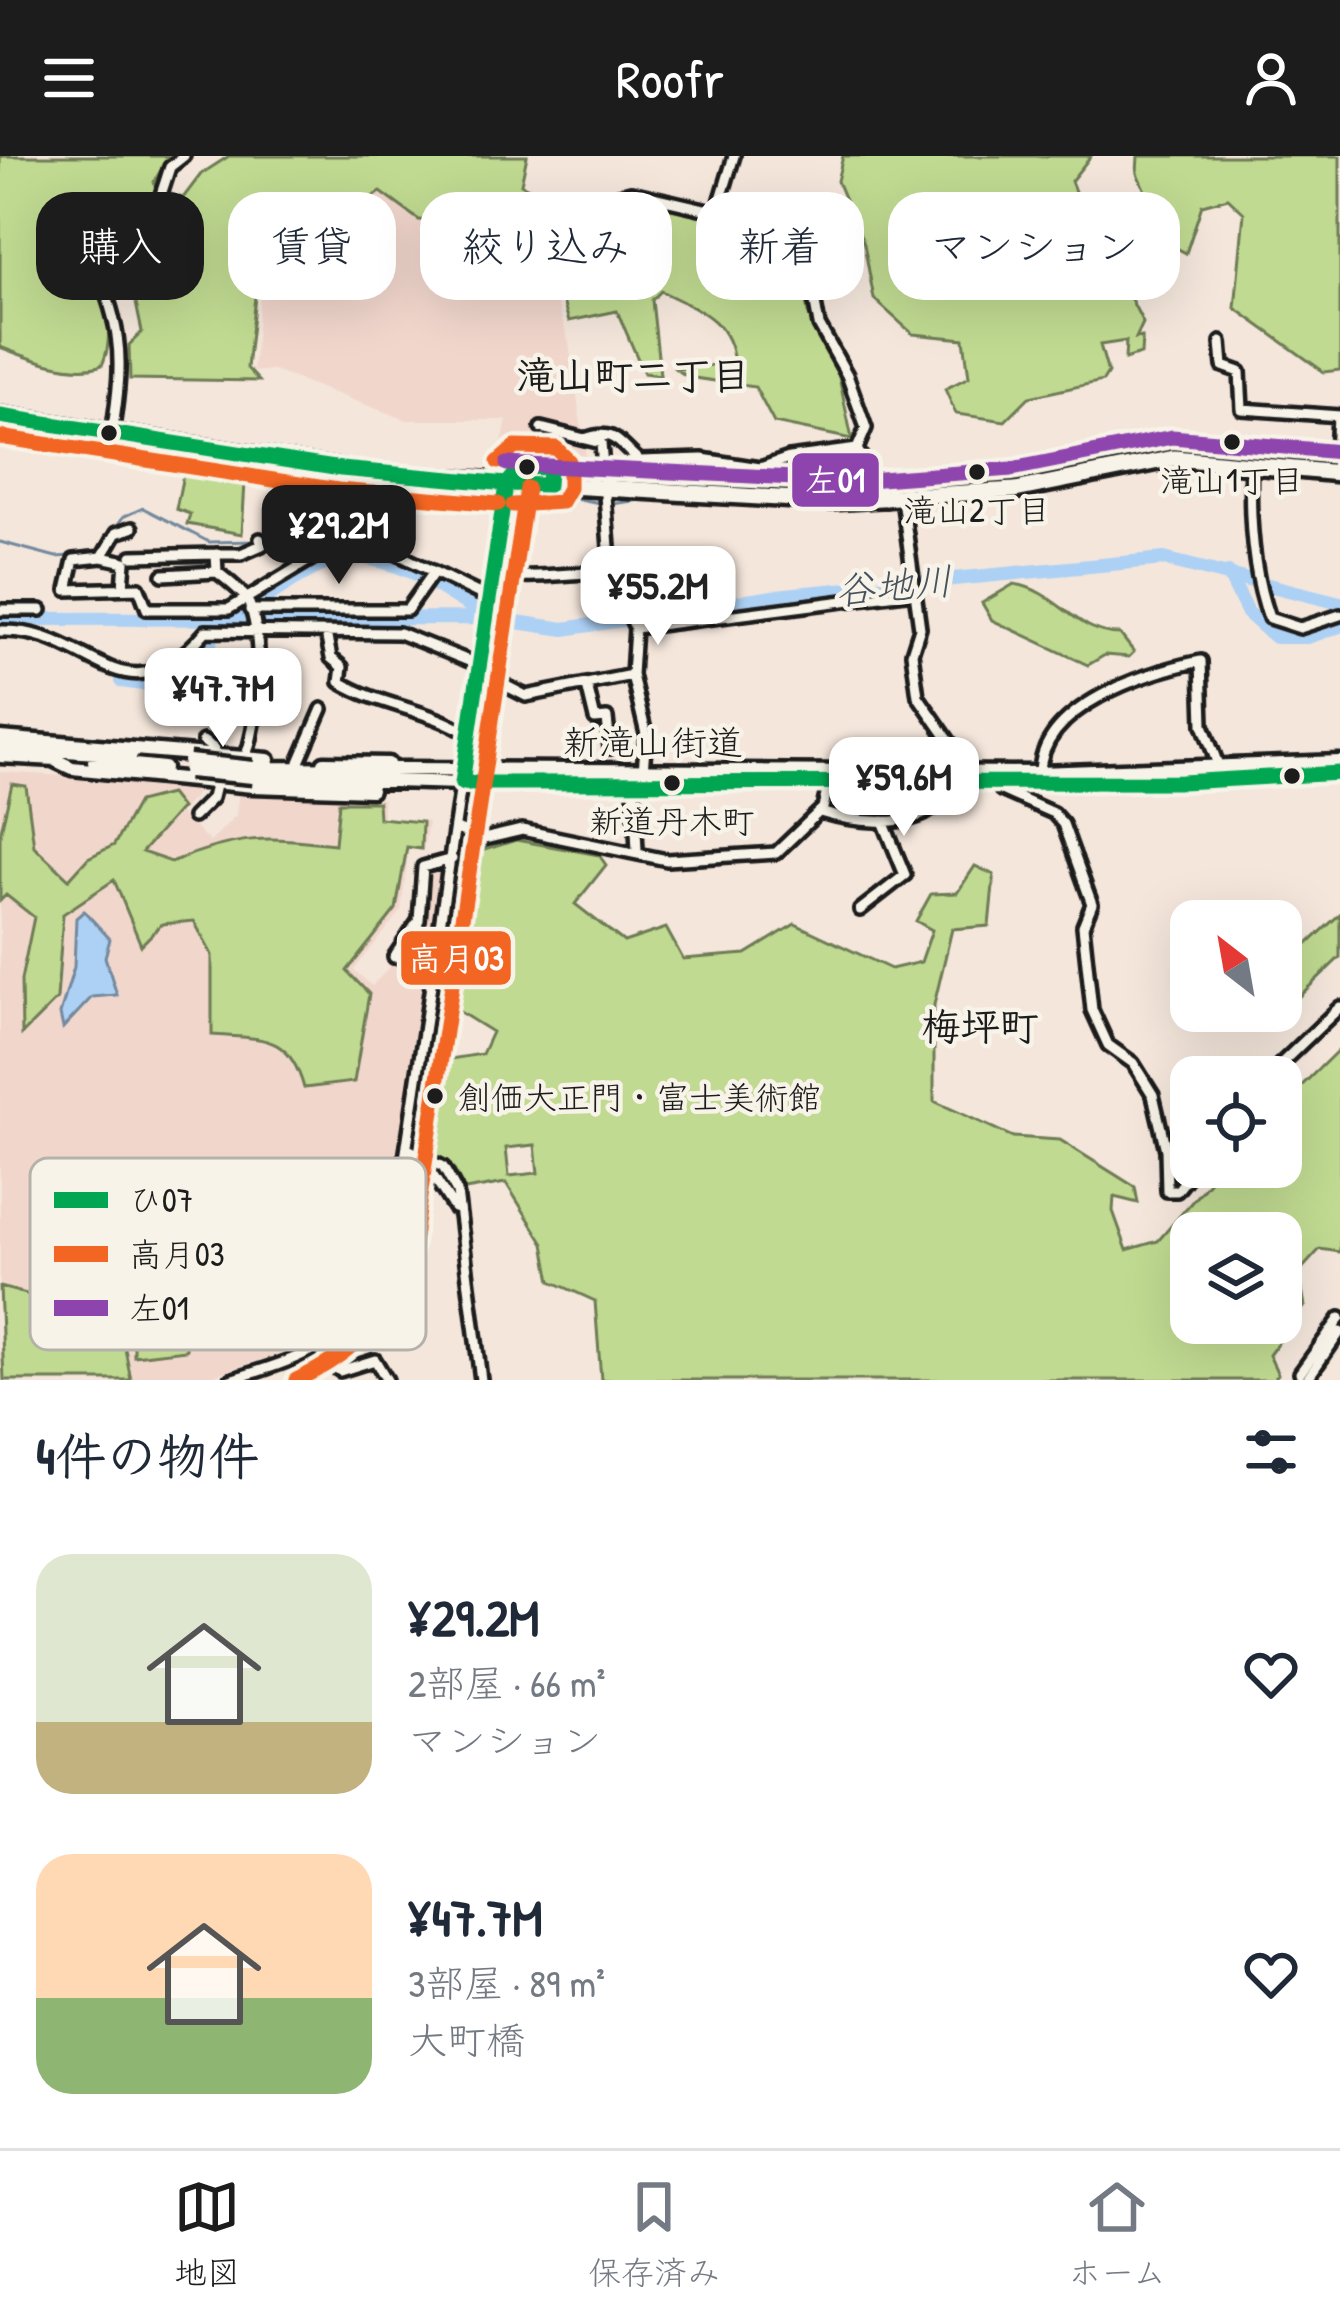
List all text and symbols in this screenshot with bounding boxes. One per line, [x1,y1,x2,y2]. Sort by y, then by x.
text: Roofr [616,42,724,115]
icon: menu [36,45,102,111]
icon: person [1238,45,1304,111]
chip: 購入 [36,192,204,300]
chip: 賃貸 [228,192,396,300]
chip: 絞り込み [420,192,672,300]
chip: 新着 [696,192,864,300]
chip: マンション [888,192,1180,300]
district label: 滝山町二丁目 [516,348,750,401]
unlabelled marker [98,422,120,444]
marker: 滝山1丁目 [1221,431,1243,453]
line badge: 左01 [790,451,881,509]
unlabelled marker [516,456,538,478]
text: 左01 [805,458,865,502]
place label: 滝山1丁目 [1160,458,1304,502]
marker: 滝山2丁目 [966,461,988,483]
pin: ¥29.2M [241,485,437,587]
place label: 滝山2丁目 [903,488,1051,532]
text: ¥29.2M [289,497,389,550]
pin: ¥55.2M [560,546,756,648]
water label: 谷地川 [833,553,955,616]
text: ¥55.2M [608,558,708,611]
pin: ¥47.7M [125,648,321,750]
text: ¥47.7M [172,660,274,713]
street label: 新滝山街道 [563,717,743,766]
pin: ¥59.6M [806,737,1002,839]
text: ¥59.6M [856,749,952,802]
unlabelled marker [1281,765,1303,787]
marker: 新道丹木町 [661,772,683,794]
place label: 新道丹木町 [590,799,755,843]
north arrow [1170,900,1302,1032]
map controls [1170,900,1302,1344]
line badge: 高月03 [399,929,513,987]
text: 高月03 [408,936,504,980]
district label: 梅坪町 [921,999,1039,1052]
button: locate [1170,1056,1302,1188]
place label: 創価大正門・富士美術館 [458,1075,821,1119]
marker: 創価大正門・富士美術館 [424,1085,446,1107]
legend [30,1158,426,1350]
text: ひ07 [129,1178,193,1222]
button: layers [1170,1212,1302,1344]
text: 高月03 [129,1232,225,1276]
text: 左01 [129,1286,189,1330]
icon: filters [1238,1419,1304,1485]
text: 4件の物件 [36,1421,259,1490]
text: ¥29.2M [408,1583,539,1652]
icon: home [132,1602,276,1746]
icon: heart [1238,1641,1304,1707]
text: 2部屋 · 66 m² [408,1656,606,1709]
text: マンション [408,1713,601,1766]
text: ¥47.7M [408,1883,543,1952]
icon: home [132,1902,276,2046]
icon: heart [1238,1941,1304,2007]
text: 3部屋 · 89 m² [408,1956,605,2009]
text: 大町橋 [408,2013,525,2066]
tab: 地図 [174,2174,240,2294]
tab: 保存済み [588,2174,720,2294]
tab: ホーム [1068,2174,1166,2294]

